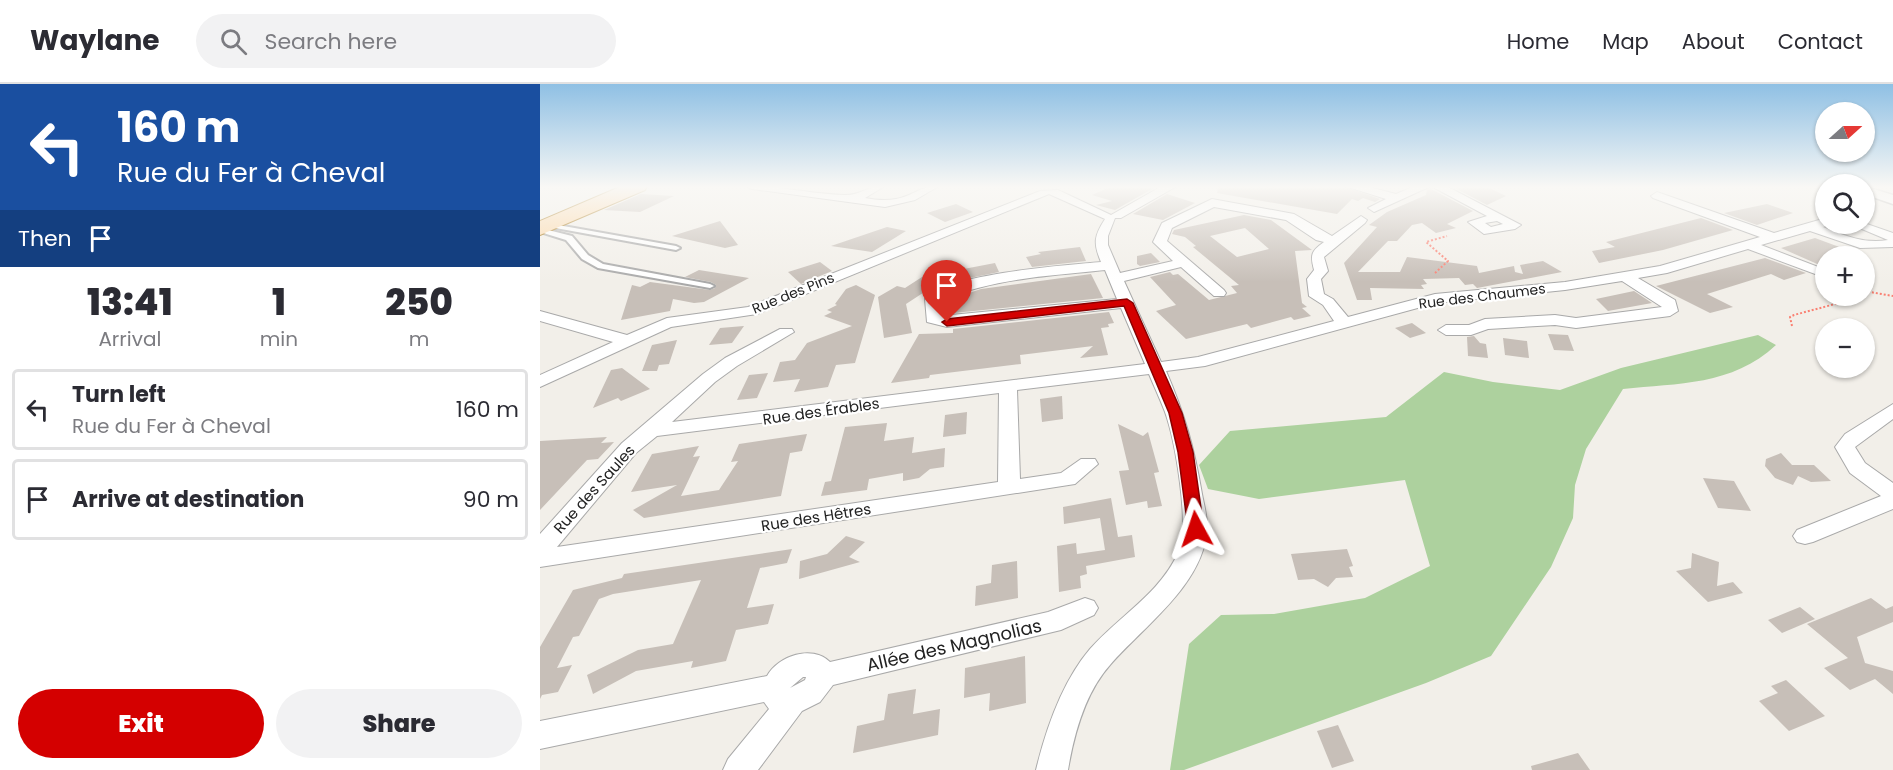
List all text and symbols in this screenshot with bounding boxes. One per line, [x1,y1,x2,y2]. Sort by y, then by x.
search box [196,14,616,68]
text: Waylane [30,21,160,60]
icon: search [217,25,250,58]
text: Search here [265,26,397,57]
text: Home [1507,27,1569,56]
text: Map [1602,27,1649,56]
text: About [1682,27,1745,56]
text: Contact [1778,27,1863,56]
text: 160 m [117,98,240,157]
north arrow [1815,102,1875,162]
map controls [1815,102,1875,378]
icon: left [18,108,96,186]
text: Rue du Fer à Cheval [117,154,385,191]
button: search [1815,174,1875,234]
icon: arrive [84,222,117,255]
text: Then [18,223,72,254]
button: + [1815,246,1875,306]
pin [921,260,972,322]
street label: Rue des Pins [749,267,837,319]
icon: arrive [930,269,963,302]
text: 13:41 [87,277,173,328]
text: 1 [272,277,286,328]
text: 250 [385,277,453,328]
street label: Rue des Chaumes [1417,278,1547,314]
button: − [1815,318,1875,378]
text: Arrival [98,325,161,353]
text: min [260,325,298,353]
text: m [409,325,429,353]
text: Turn left [72,379,166,410]
street label: Rue des Érables [761,392,881,430]
icon: left [21,393,54,426]
text: 160 m [456,394,519,425]
text: Rue du Fer à Cheval [72,412,271,440]
street label: Rue des Saules [549,440,640,538]
icon: arrive [21,483,54,516]
text: Arrive at destination [72,484,304,515]
text: 90 m [463,484,519,515]
position arrow [1164,497,1228,561]
street label: Rue des Hêtres [759,498,873,536]
street label: Allée des Magnolias [864,613,1044,677]
button: Exit [18,689,264,758]
button: Share [276,689,522,758]

